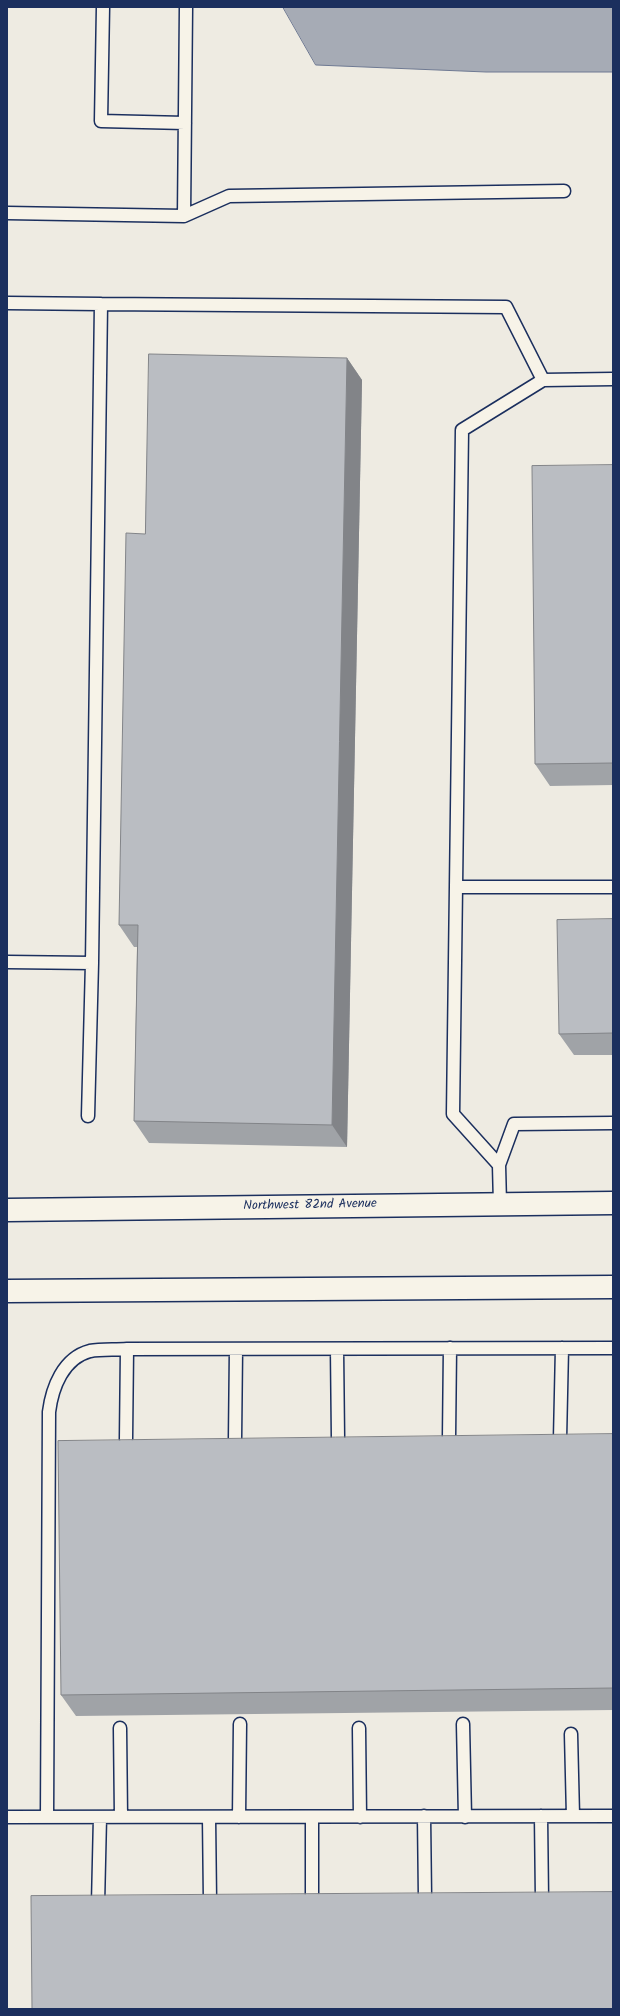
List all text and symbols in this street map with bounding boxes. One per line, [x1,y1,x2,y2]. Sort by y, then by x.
street label: Northwest 82nd Avenue [243,1197,377,1215]

